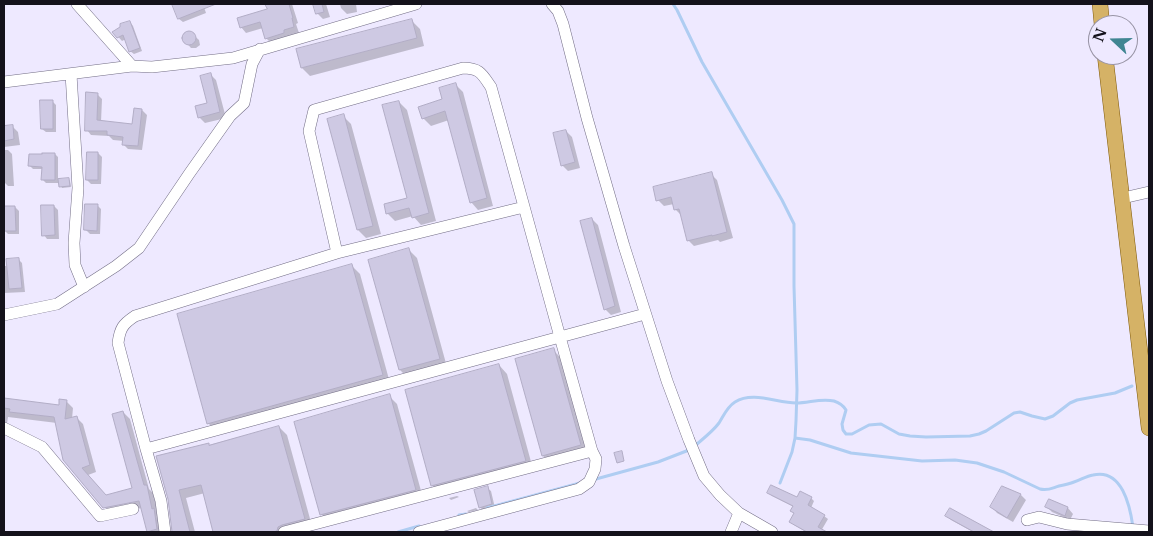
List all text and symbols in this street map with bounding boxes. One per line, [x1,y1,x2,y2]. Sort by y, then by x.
north arrow [1088,15,1138,65]
text: N [1089,26,1111,44]

